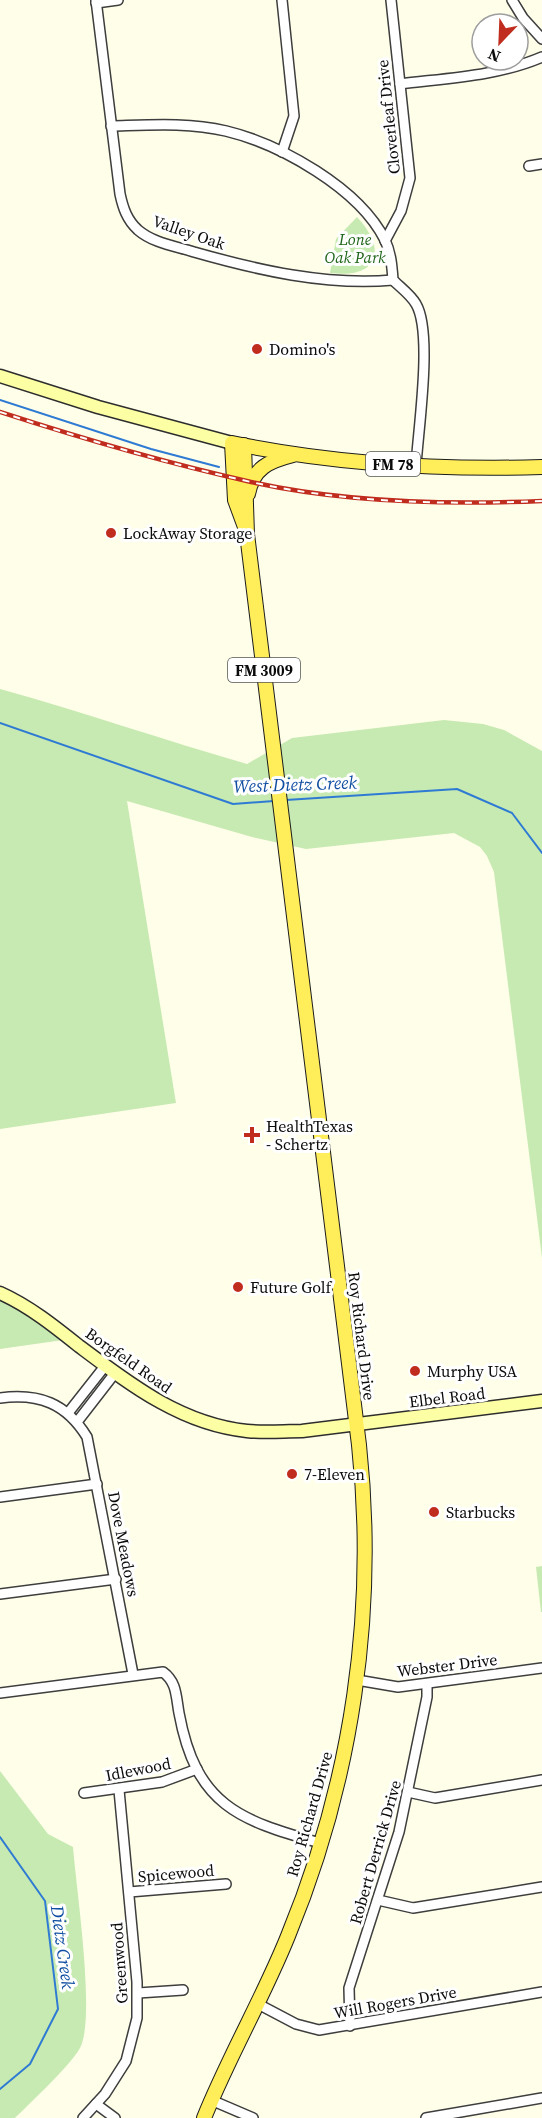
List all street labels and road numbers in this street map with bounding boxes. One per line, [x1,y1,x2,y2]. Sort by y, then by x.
street label: Cloverleaf Drive [371,59,405,175]
street label: Valley Oak [150,209,228,255]
road number: FM 78 [366,452,420,476]
road number: FM 3009 [228,658,300,682]
street label: Roy Richard Drive [343,1271,381,1401]
street label: Borgfeld Road [81,1322,177,1398]
street label: Elbel Road [408,1381,486,1413]
street label: Dove Meadows [103,1489,145,1599]
street label: Webster Drive [396,1648,498,1682]
street label: Roy Richard Drive [281,1749,337,1879]
street label: Idlewood [103,1752,173,1786]
street label: Robert Derrick Drive [344,1777,406,1927]
street label: Spicewood [137,1859,215,1887]
street label: Greenwood [105,1922,133,2004]
street label: Will Rogers Drive [332,1980,458,2024]

